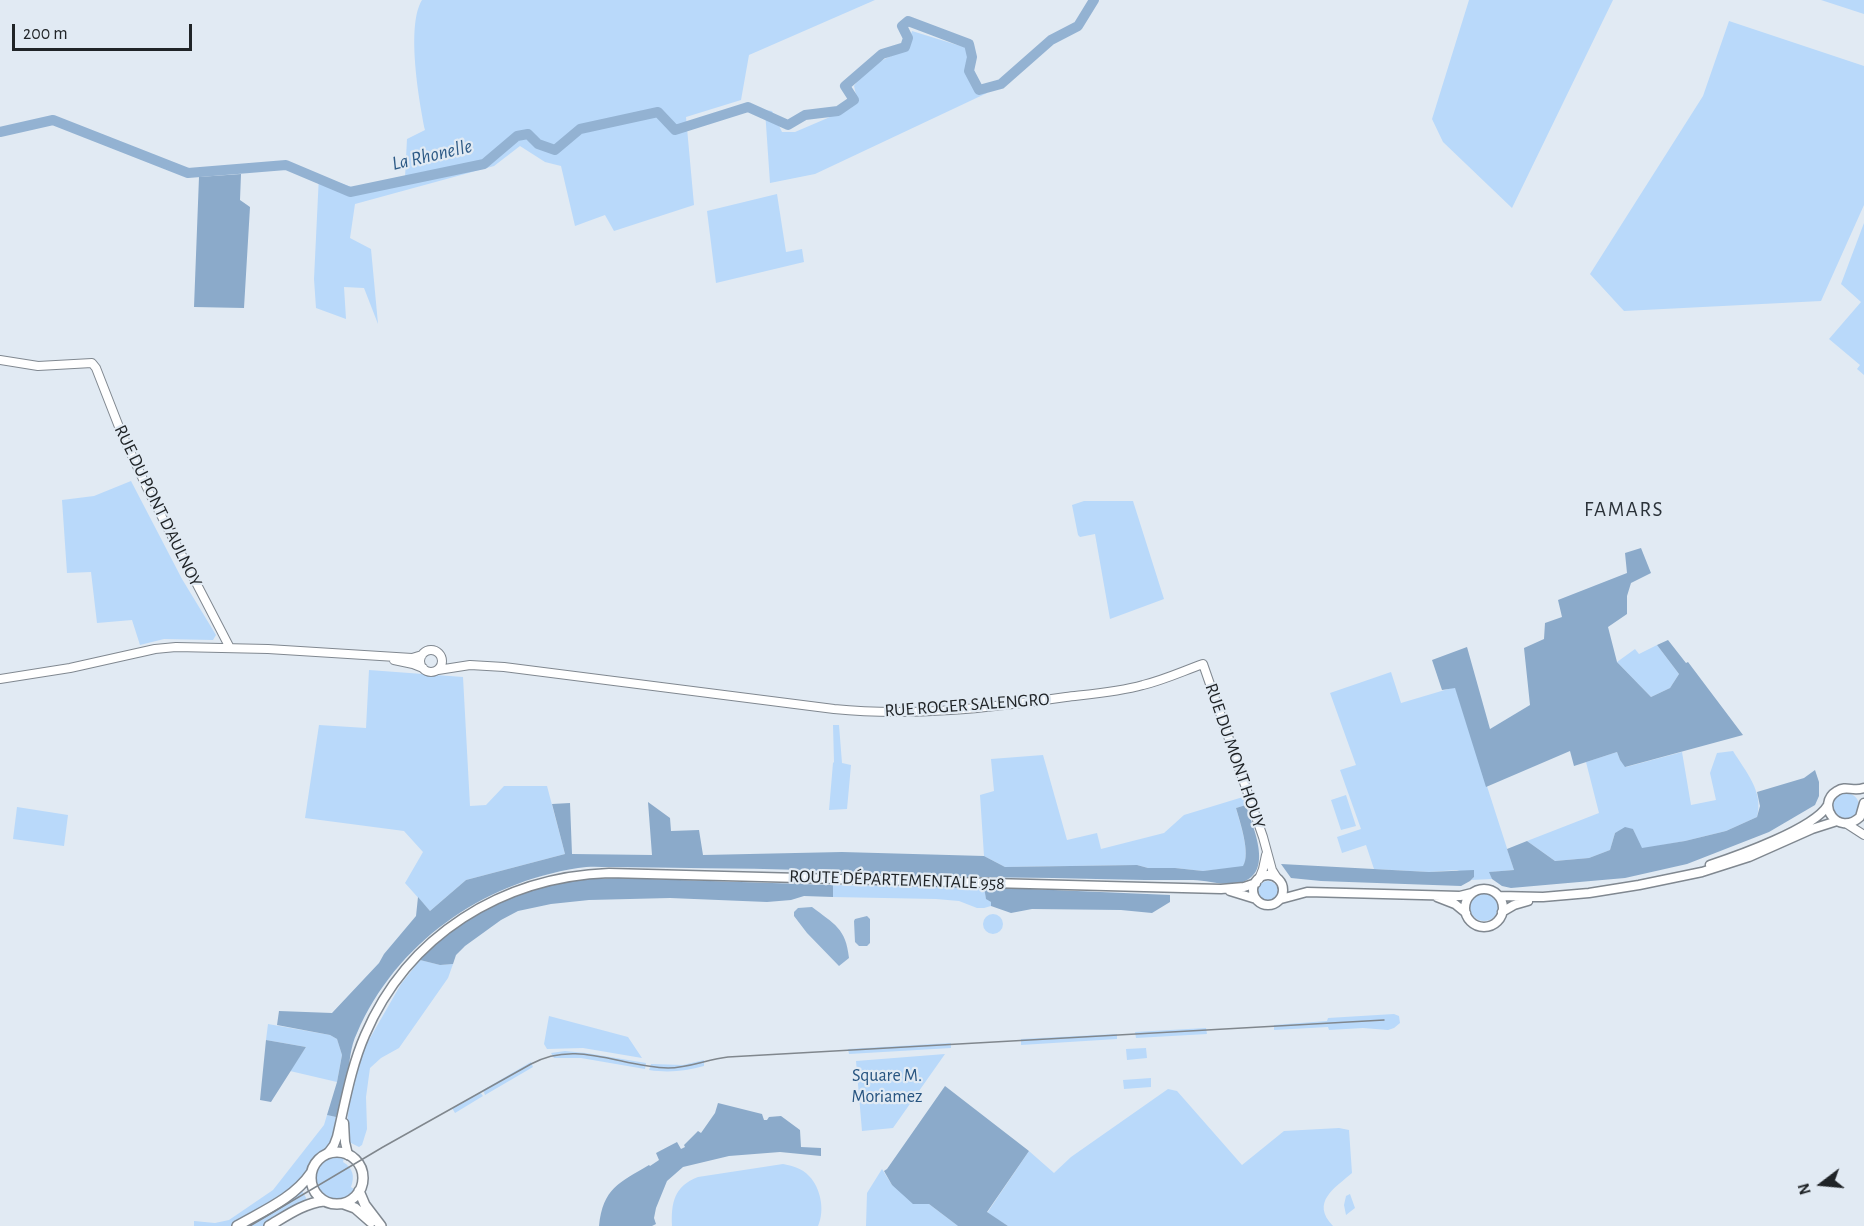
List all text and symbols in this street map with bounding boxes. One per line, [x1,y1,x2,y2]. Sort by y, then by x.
scale bar [15,12,195,50]
text: 200 m [23,25,68,43]
water label: La Rhonelle [389,134,475,176]
street label: RUE DU PONT D'AULNOY [109,422,207,590]
district label: FAMARS [1584,497,1664,523]
street label: RUE DU MONT HOUY [1200,681,1270,831]
street label: RUE ROGER SALENGRO [884,688,1050,722]
street label: ROUTE DÉPARTEMENTALE 958 [789,865,1005,895]
park label: Square M. Moriamez [852,1065,922,1108]
north arrow [1792,1154,1852,1214]
text: N [1795,1181,1814,1197]

